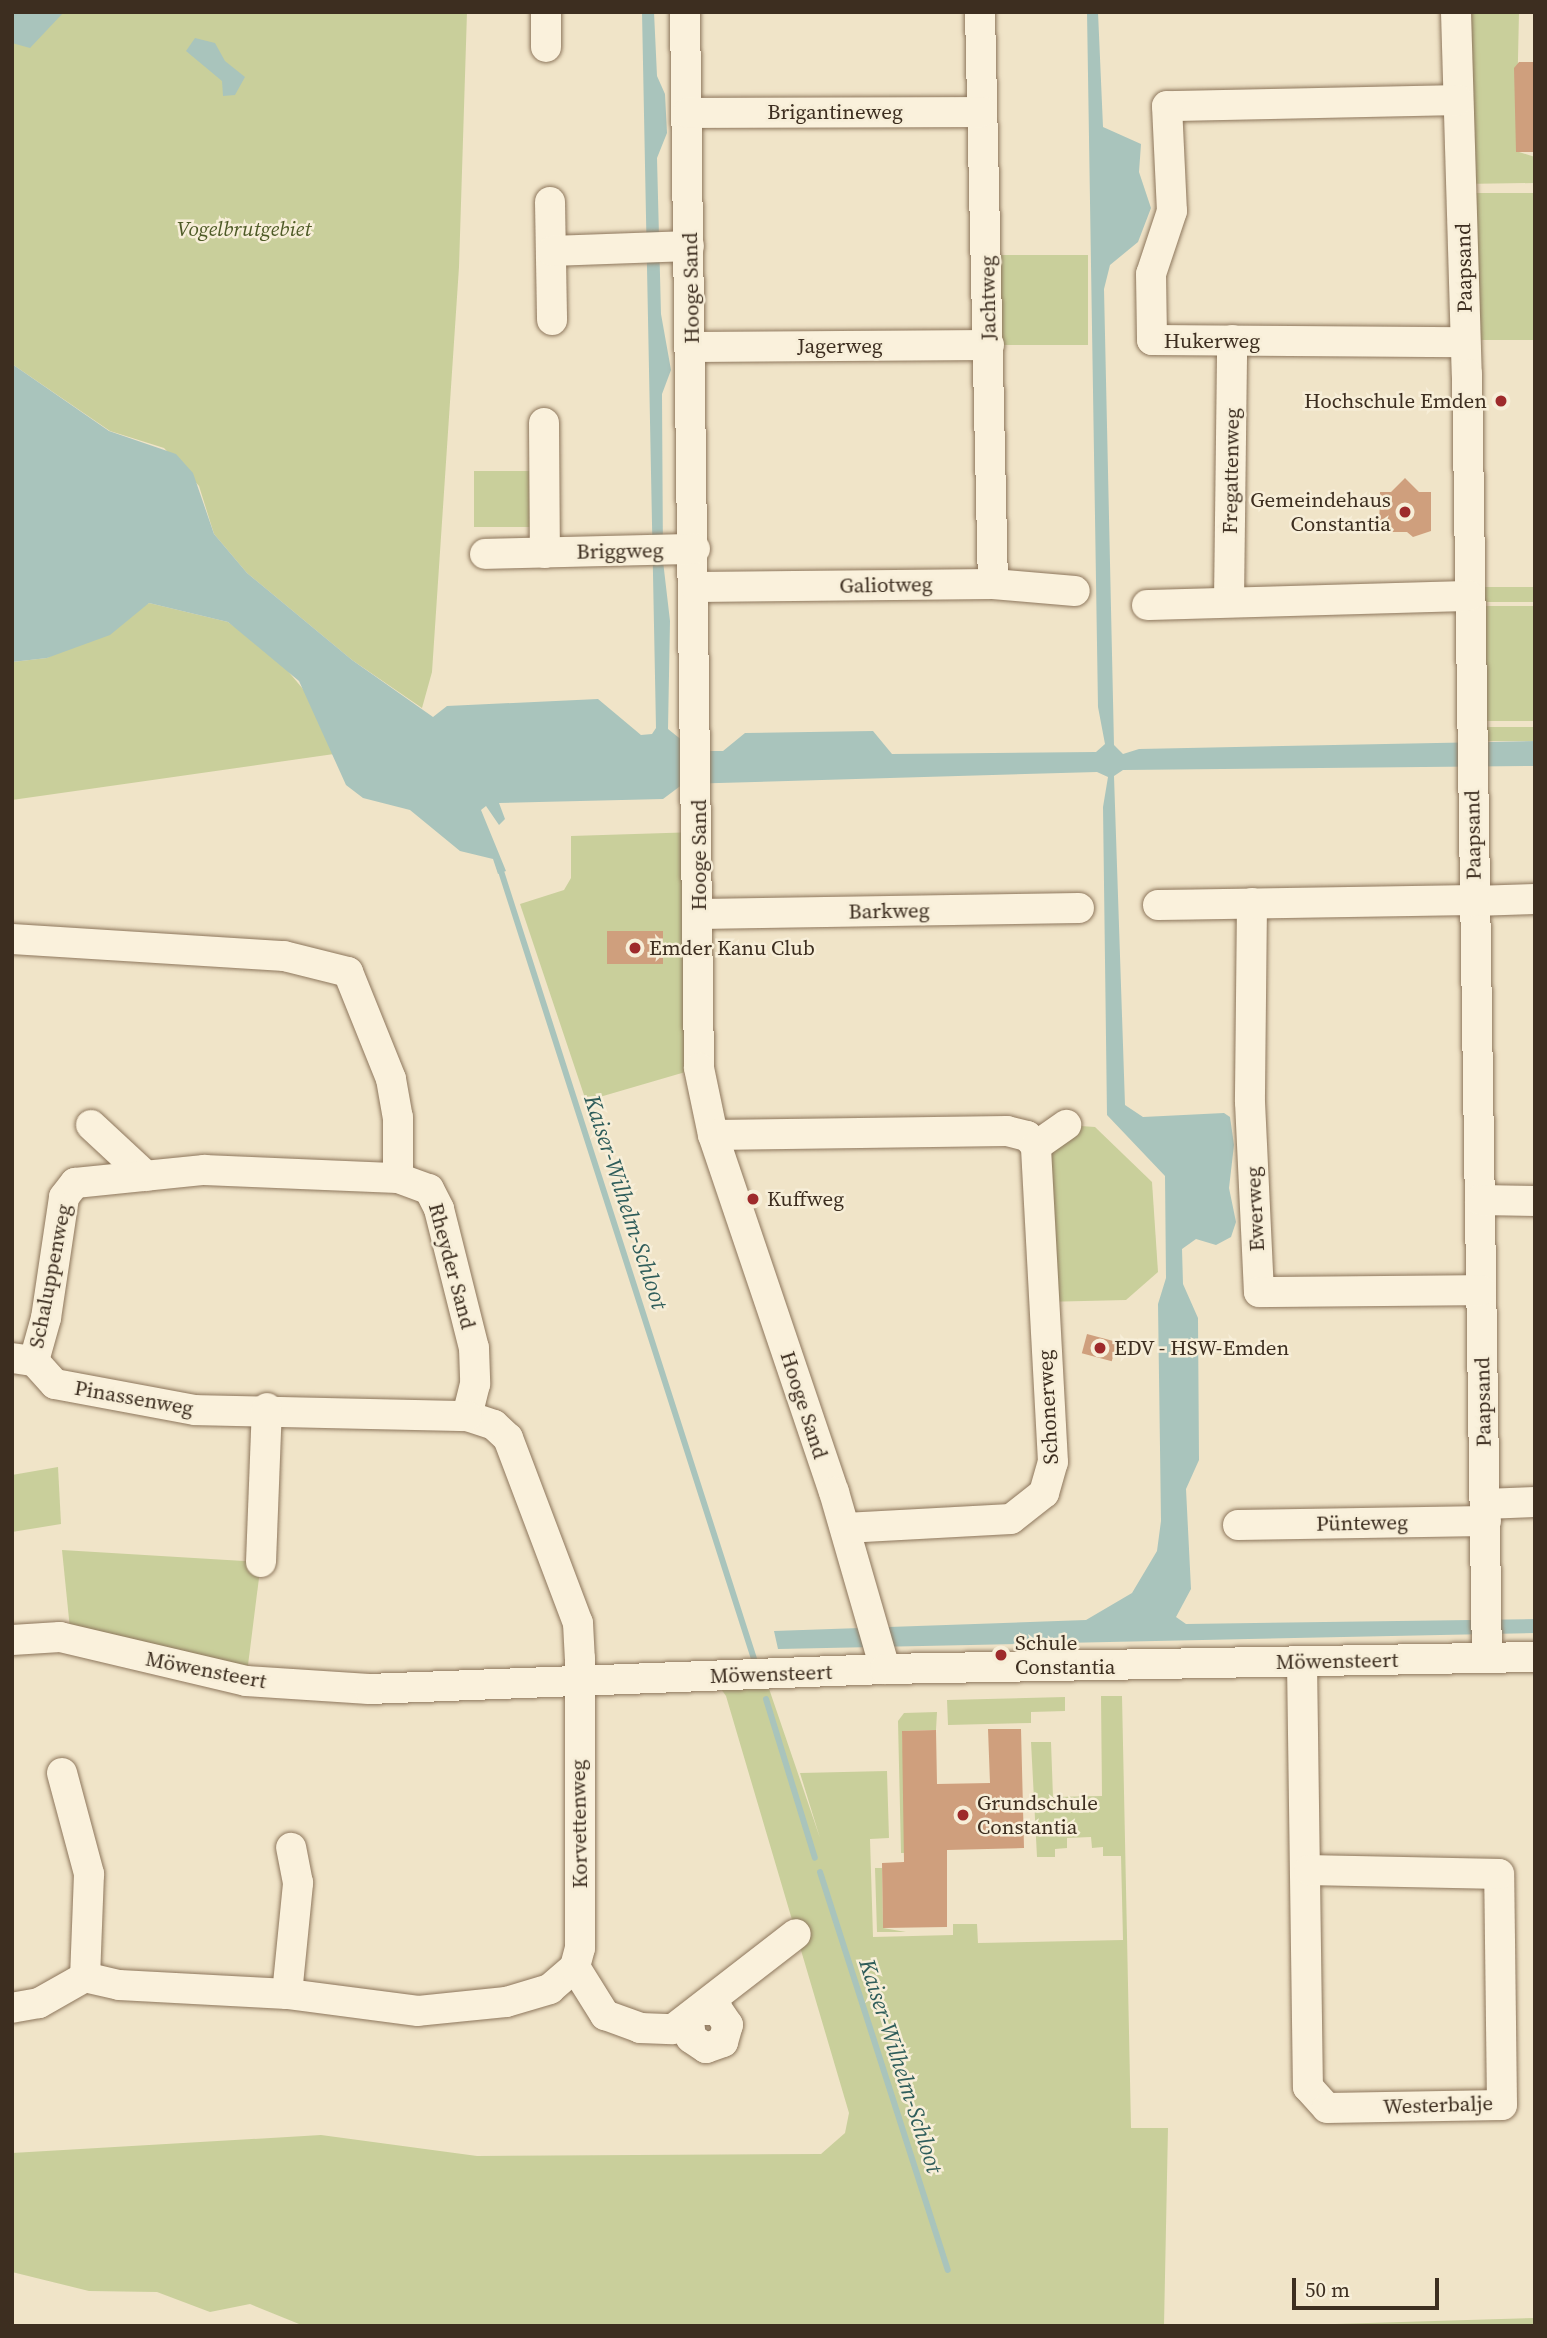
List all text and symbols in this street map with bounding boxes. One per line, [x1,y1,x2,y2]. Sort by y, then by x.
street label: Brigantineweg [767,99,903,125]
park label: Vogelbrutgebiet [177,216,311,242]
street label: Paapsand [1451,223,1477,313]
street label: Hooge Sand [677,232,705,344]
street label: Jachtweg [975,255,1001,341]
street label: Hukerweg [1164,328,1260,354]
street label: Jagerweg [797,333,883,359]
place label: Hochschule Emden [1304,388,1487,414]
marker: Hochschule Emden [1493,393,1509,409]
street label: Fregattenweg [1217,408,1245,534]
place label: Gemeindehaus Constantia [1250,487,1391,537]
marker: Gemeindehaus Constantia [1397,504,1413,520]
street label: Briggweg [576,538,664,564]
street label: Galiotweg [839,572,933,598]
street label: Paapsand [1460,790,1486,880]
street label: Hooge Sand [686,799,712,911]
street label: Barkweg [848,898,930,924]
place label: Emder Kanu Club [649,935,815,961]
marker: Emder Kanu Club [627,940,643,956]
water label: Kaiser-Wilhelm-Schloot [578,1091,674,1313]
street label: Ewerweg [1240,1166,1270,1252]
place label: Kuffweg [767,1186,844,1212]
marker: Kuffweg [745,1191,761,1207]
street label: Rheyder Sand [423,1200,481,1332]
street label: Schaluppenweg [24,1202,76,1350]
place label: EDV - HSW-Emden [1114,1335,1290,1361]
marker: EDV - HSW-Emden [1092,1340,1108,1356]
street label: Hooge Sand [775,1348,833,1462]
street label: Schonerweg [1032,1349,1064,1465]
street label: Paapsand [1470,1357,1496,1447]
street label: Pinassenweg [72,1375,196,1421]
street label: Pünteweg [1316,1510,1408,1536]
place label: Schule Constantia [1015,1630,1115,1680]
street label: Möwensteert [143,1646,269,1694]
marker: Schule Constantia [993,1647,1009,1663]
street label: Möwensteert [1276,1647,1398,1675]
street label: Möwensteert [709,1659,833,1689]
street label: Korvettenweg [565,1759,593,1889]
place label: Grundschule Constantia [977,1790,1098,1840]
marker: Grundschule Constantia [955,1807,971,1823]
water label: Kaiser-Wilhelm-Schloot [853,1955,949,2177]
street label: Westerbalje [1382,2090,1494,2120]
scale bar [1295,2264,1442,2308]
text: 50 m [1305,2275,1350,2304]

